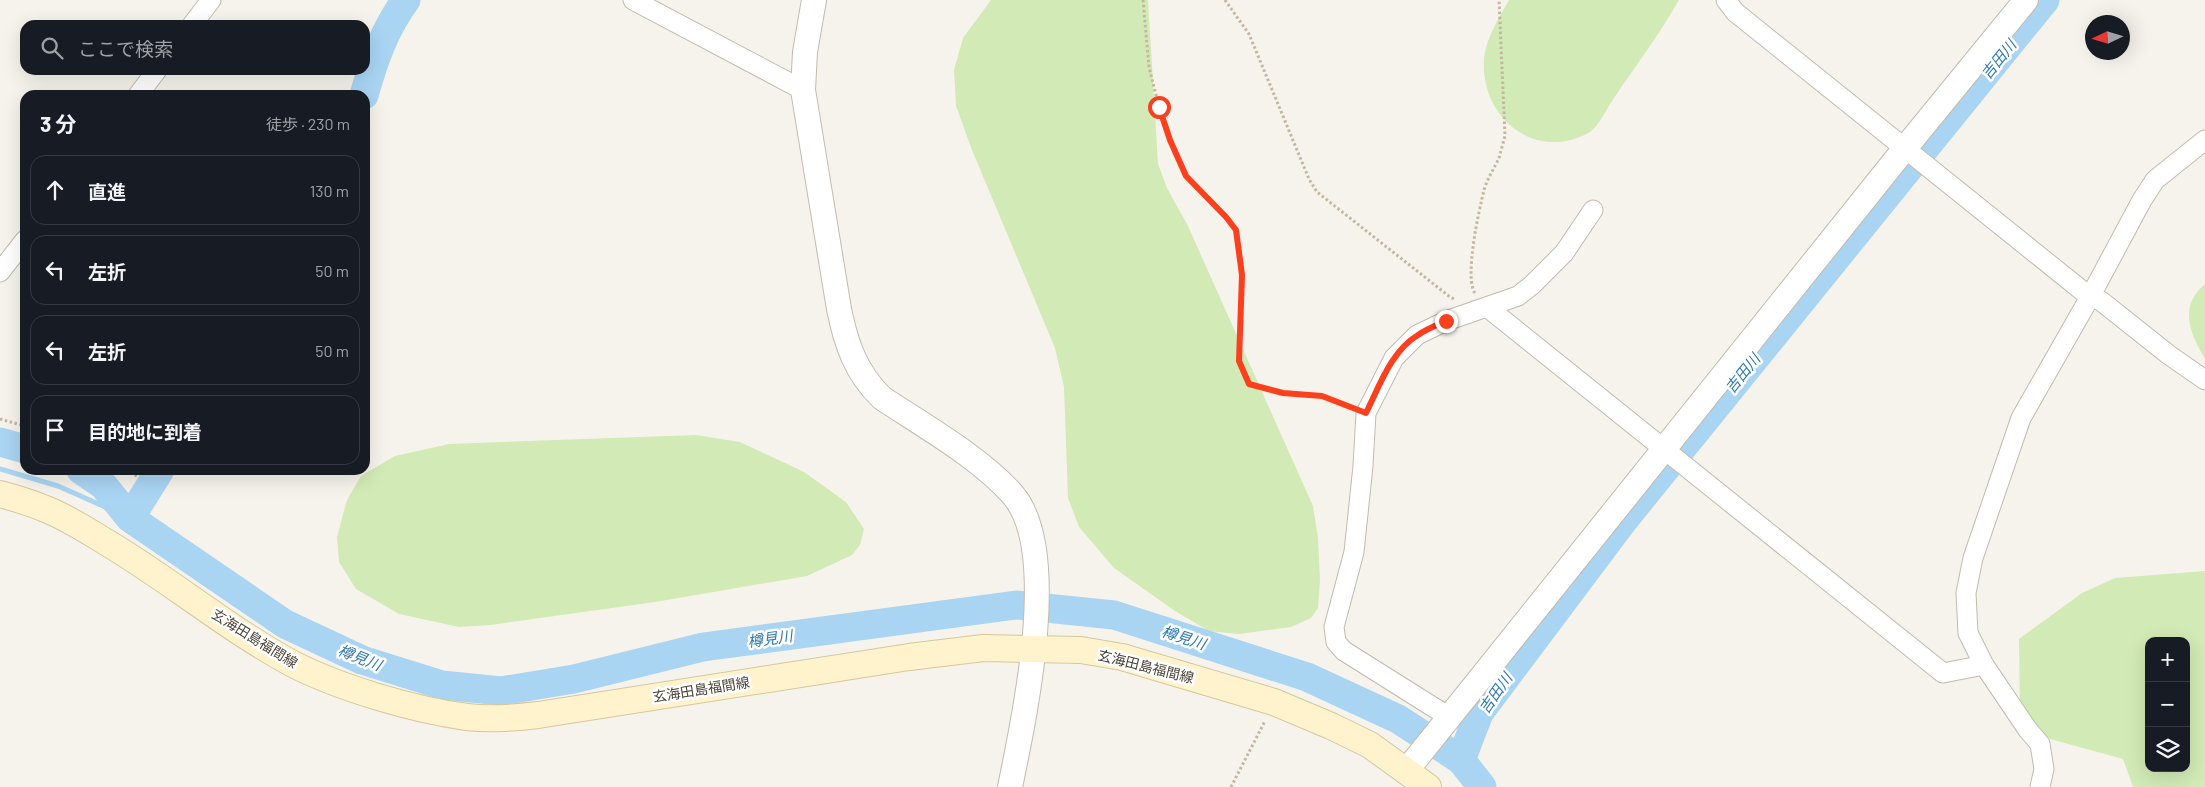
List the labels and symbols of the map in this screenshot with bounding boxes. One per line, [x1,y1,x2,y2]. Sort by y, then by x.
north arrow [2085,15,2130,60]
water label: 吉田川 [1977,34,2020,82]
route start [1148,96,1171,119]
route end [1435,310,1458,333]
water label: 吉田川 [1721,348,1764,396]
street label: 玄海田島福間線 [209,605,301,671]
water label: 樽見川 [1160,621,1210,653]
water label: 樽見川 [746,626,796,650]
water label: 樽見川 [336,640,386,675]
street label: 玄海田島福間線 [1096,646,1196,686]
water label: 吉田川 [1475,668,1516,717]
street label: 玄海田島福間線 [651,673,751,705]

